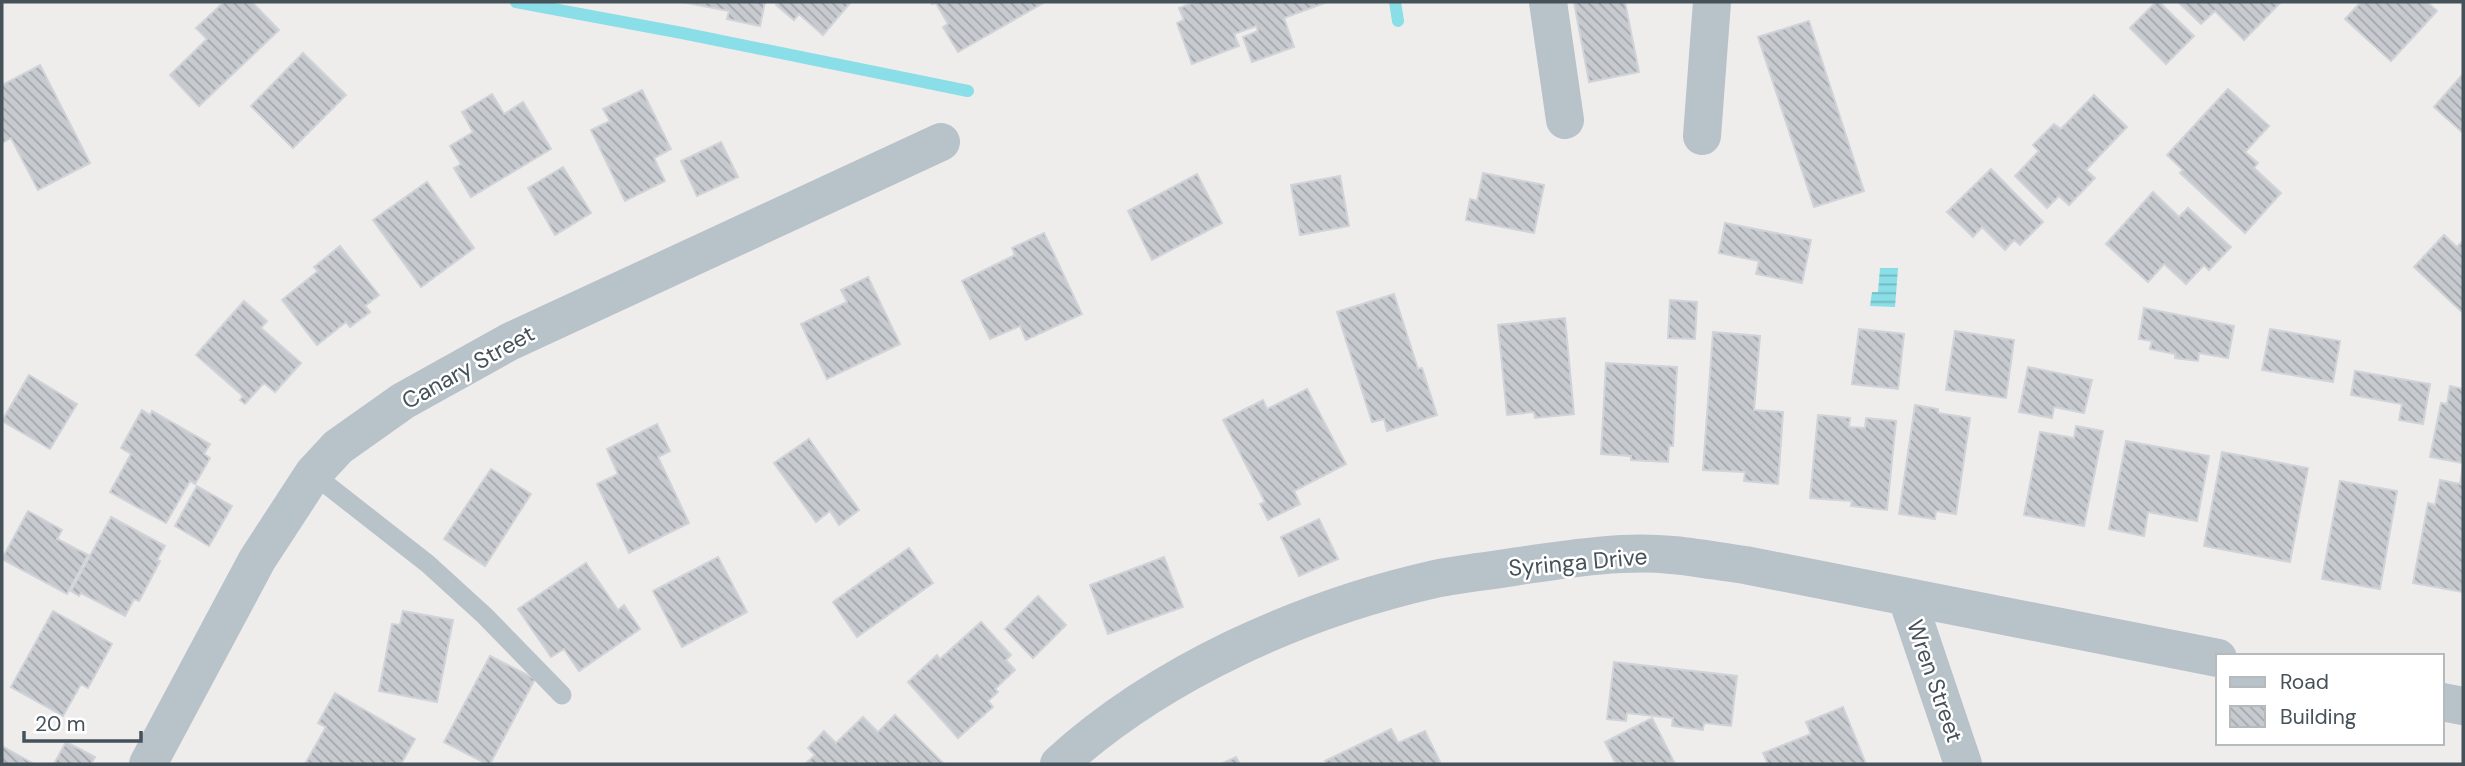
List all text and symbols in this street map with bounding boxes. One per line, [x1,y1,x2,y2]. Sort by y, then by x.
street label: Canary Street [396,318,540,416]
street label: Syringa Drive [1507,541,1649,583]
street label: Wren Street [1900,616,1970,746]
legend [2216,654,2444,745]
text: Road [2280,668,2329,696]
scale bar [24,700,142,744]
text: Building [2280,703,2357,731]
text: 20 m [35,710,86,738]

